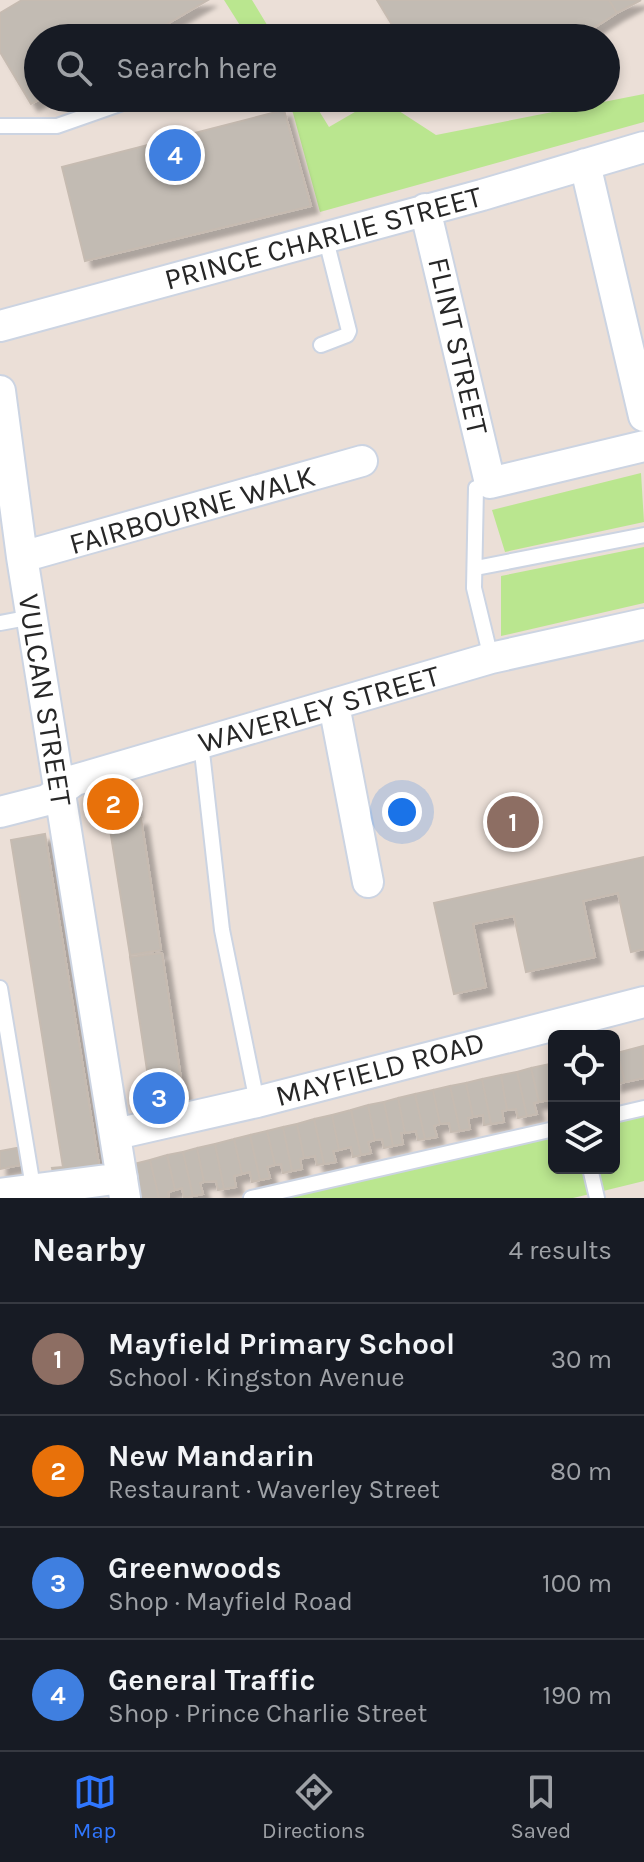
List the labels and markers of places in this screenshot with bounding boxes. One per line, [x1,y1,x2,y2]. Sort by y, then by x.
pin: 4 [149,125,201,185]
pin: 2 [87,774,139,834]
pin: 1 [487,792,539,852]
pin: 3 [133,1068,185,1128]

